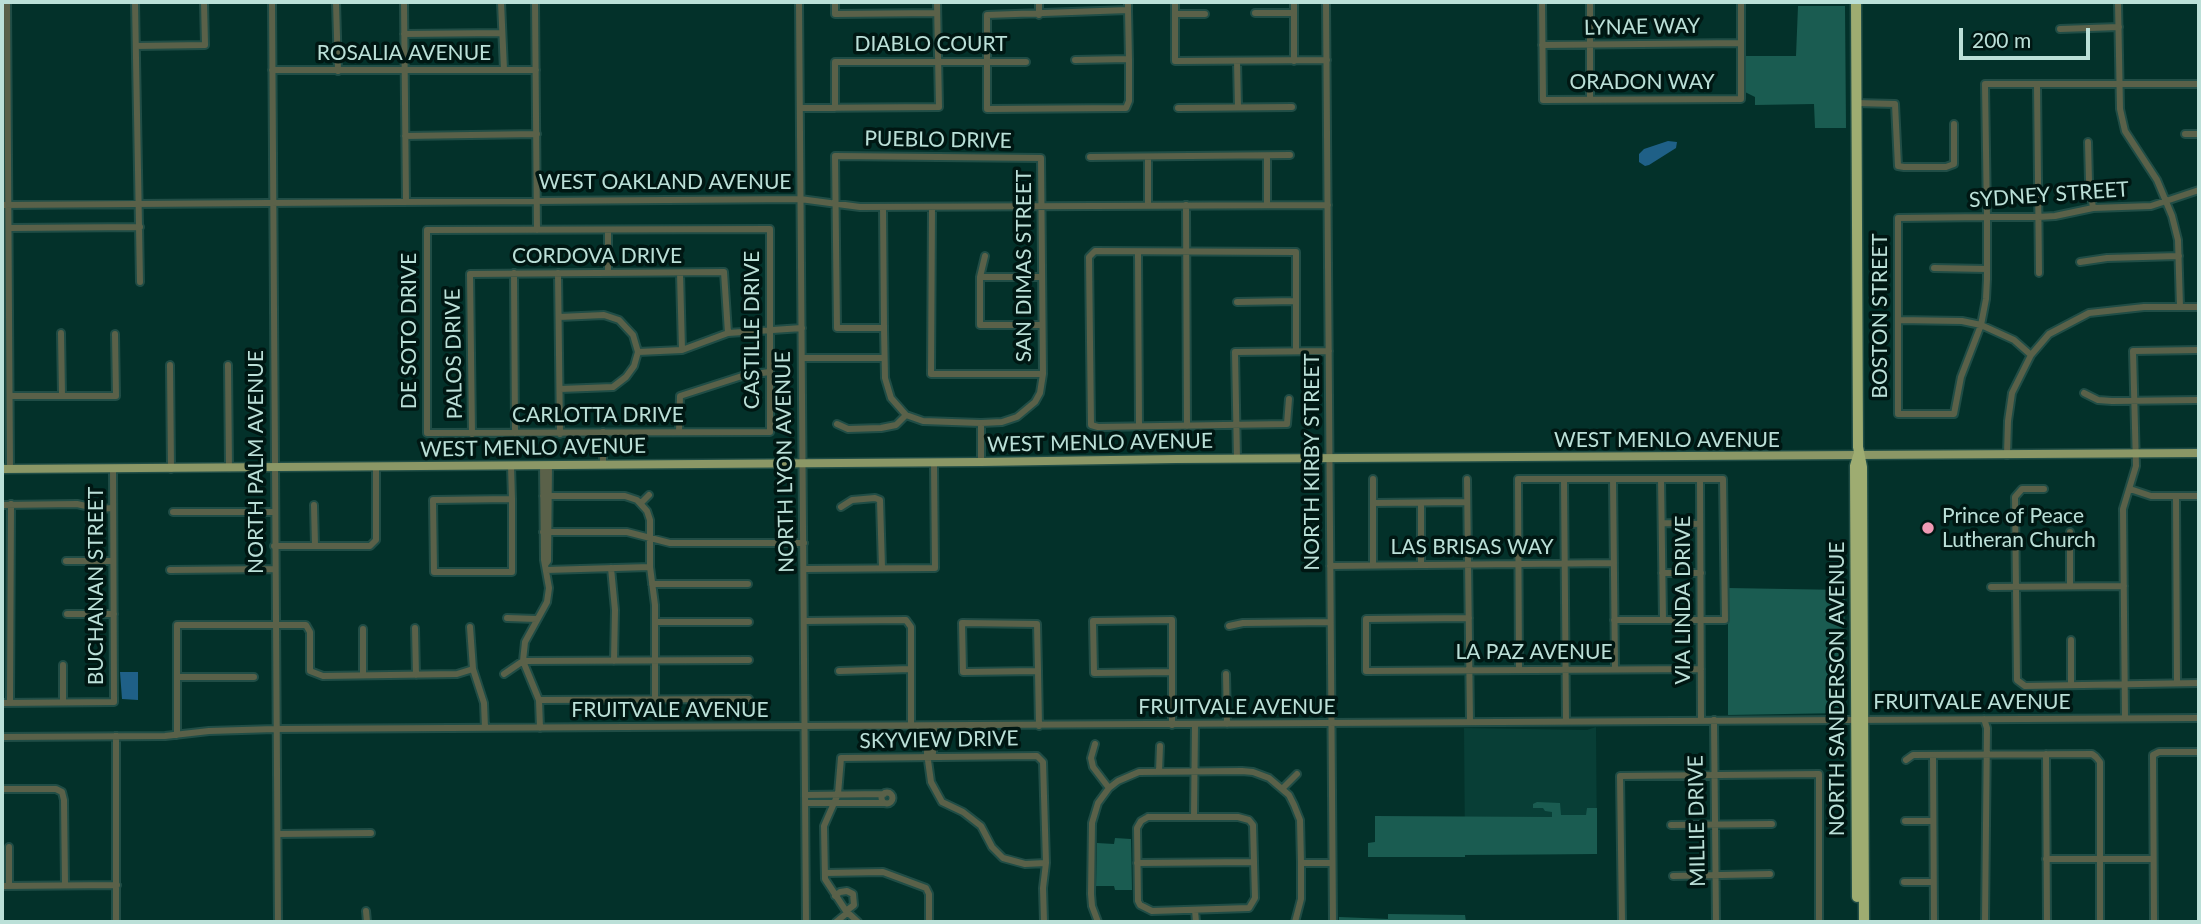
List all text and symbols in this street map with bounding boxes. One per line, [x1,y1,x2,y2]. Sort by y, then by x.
street label: LYNAE WAY [1584,13,1700,41]
scale bar [1963,14,2094,58]
text: 200 m [1972,27,2031,52]
street label: DIABLO COURT [855,31,1007,57]
street label: ROSALIA AVENUE [317,40,491,66]
street label: ORADON WAY [1569,69,1715,95]
street label: PUEBLO DRIVE [864,126,1012,154]
street label: WEST OAKLAND AVENUE [539,169,791,195]
street label: SAN DIMAS STREET [1011,170,1037,362]
street label: SYDNEY STREET [1968,177,2130,213]
street label: BOSTON STREET [1867,233,1893,399]
street label: CORDOVA DRIVE [512,243,682,269]
street label: CASTILLE DRIVE [739,251,765,409]
street label: DE SOTO DRIVE [396,253,422,409]
street label: PALOS DRIVE [440,288,468,420]
street label: NORTH PALM AVENUE [243,350,269,574]
street label: NORTH LYON AVENUE [770,351,800,573]
street label: NORTH KIRBY STREET [1299,353,1325,571]
street label: CARLOTTA DRIVE [512,402,684,428]
street label: WEST MENLO AVENUE [1554,427,1780,453]
street label: WEST MENLO AVENUE [987,428,1213,458]
street label: WEST MENLO AVENUE [420,433,646,463]
street label: BUCHANAN STREET [83,487,109,685]
place label: Prince of Peace Lutheran Church [1942,503,2096,553]
street label: VIA LINDA DRIVE [1670,516,1696,684]
marker: Prince of Peace Lutheran Church [1920,520,1936,536]
street label: LAS BRISAS WAY [1390,534,1554,560]
street label: NORTH SANDERSON AVENUE [1824,542,1850,836]
street label: LA PAZ AVENUE [1455,639,1613,665]
street label: FRUITVALE AVENUE [1873,689,2071,715]
street label: FRUITVALE AVENUE [1138,694,1336,720]
street label: FRUITVALE AVENUE [571,697,769,723]
street label: SKYVIEW DRIVE [859,726,1019,754]
street label: MILLIE DRIVE [1683,755,1711,887]

